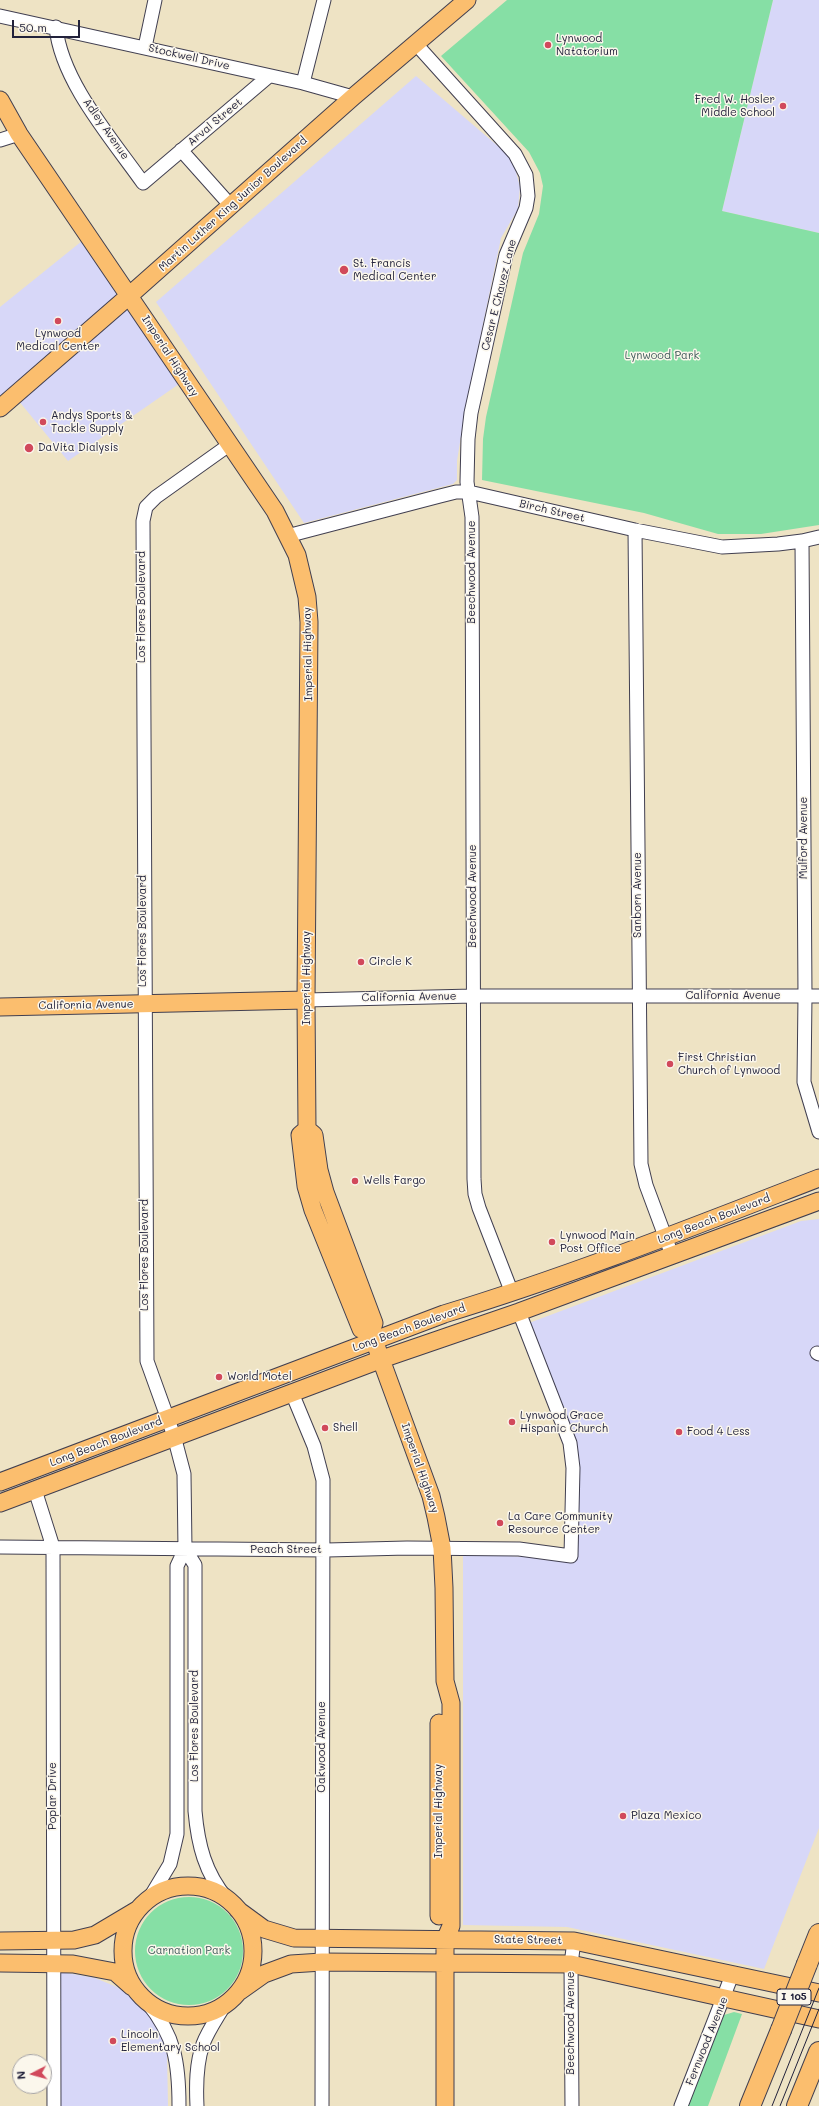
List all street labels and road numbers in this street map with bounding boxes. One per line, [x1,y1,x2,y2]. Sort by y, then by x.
street label: Stockwell Drive [147,41,231,73]
street label: Arval Street [185,95,245,149]
street label: Adley Avenue [80,96,132,162]
street label: Martin Luther King Junior Boulevard [156,134,310,274]
street label: Cesar E Chavez Lane [479,238,519,352]
street label: Imperial Highway [139,313,201,399]
street label: Birch Street [518,497,586,525]
street label: Beechwood Avenue [465,520,479,624]
street label: Los Flores Boulevard [135,551,149,663]
street label: Imperial Highway [301,607,315,701]
street label: Mulford Avenue [797,797,811,879]
street label: Beechwood Avenue [466,844,480,948]
street label: Sanborn Avenue [631,852,645,938]
street label: Los Flores Boulevard [136,875,150,987]
street label: Imperial Highway [300,931,314,1025]
street label: California Avenue [685,989,781,1003]
street label: California Avenue [361,990,457,1004]
street label: California Avenue [38,998,134,1012]
street label: Long Beach Boulevard [656,1191,772,1247]
street label: Los Flores Boulevard [138,1199,152,1311]
street label: Long Beach Boulevard [351,1301,467,1355]
street label: Long Beach Boulevard [48,1414,164,1470]
street label: Imperial Highway [398,1421,442,1515]
street label: Peach Street [250,1543,322,1557]
street label: Los Flores Boulevard [188,1670,202,1782]
street label: Oakwood Avenue [315,1701,329,1793]
street label: Poplar Drive [46,1762,60,1830]
street label: Imperial Highway [432,1764,446,1858]
street label: State Street [494,1933,562,1947]
street label: Beechwood Avenue [564,1971,578,2075]
road number: I 105 [777,1989,811,2005]
street label: Fernwood Avenue [683,1995,731,2087]

